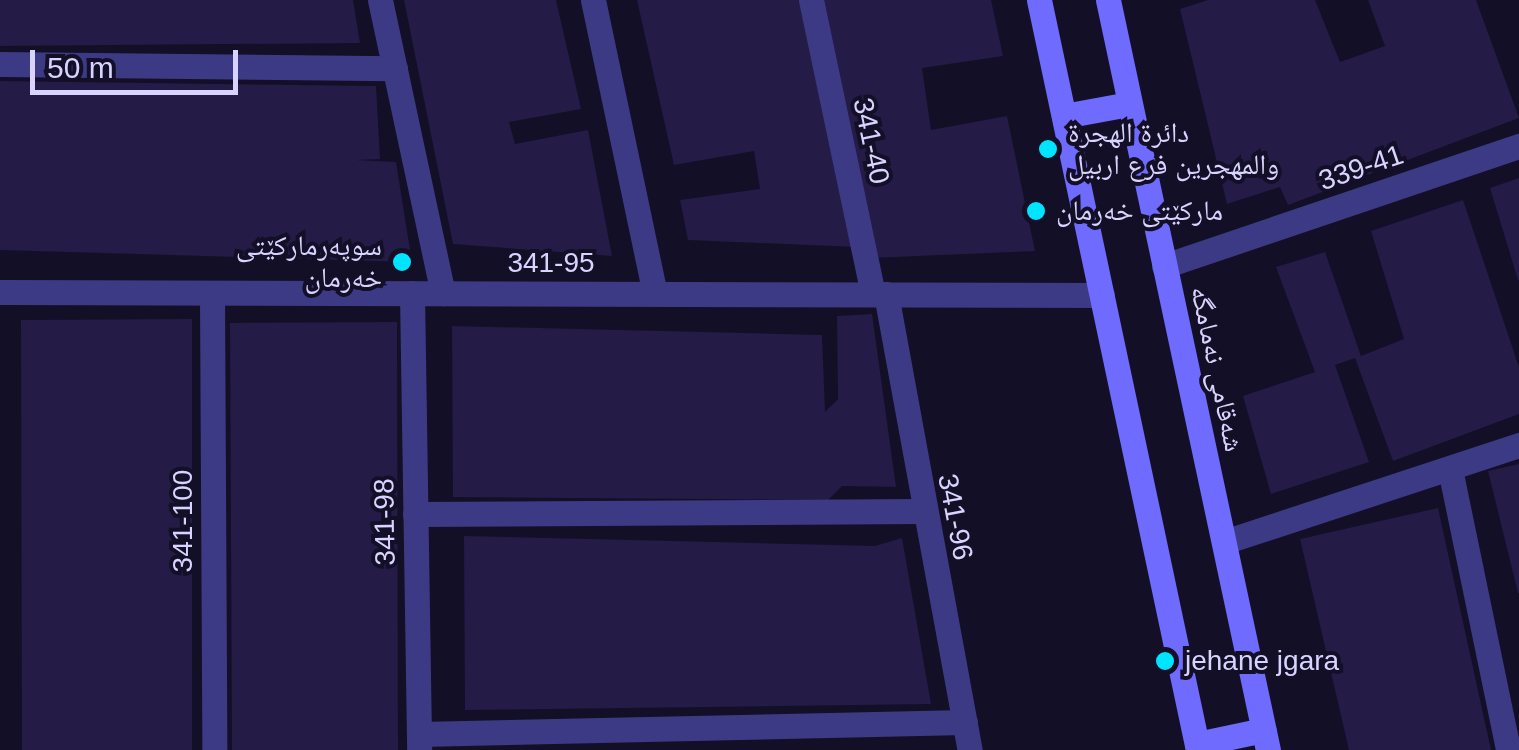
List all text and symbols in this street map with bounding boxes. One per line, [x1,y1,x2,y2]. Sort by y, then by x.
scale bar [35,30,242,92]
text: 50 m [47,51,114,84]
street label: 341-40 [846,95,896,187]
place label: دائرة الهجرة والمهجرين فرع اربيل [1068,116,1279,182]
marker: دائرة الهجرة والمهجرين فرع اربيل [1037,138,1059,160]
street label: 339-41 [1314,138,1408,198]
place label: مارکێتی خەرمان [1056,194,1223,228]
marker: مارکێتی خەرمان [1025,200,1047,222]
place label: سوپەرمارکێتی خەرمان [236,229,382,295]
street label: 341-95 [507,246,595,280]
marker: سوپەرمارکێتی خەرمان [391,251,413,273]
street label: شەقامی نەمامگە [1183,283,1251,455]
street label: 341-100 [166,470,200,572]
street label: 341-96 [930,471,980,563]
street label: 341-98 [367,478,403,566]
place label: jehane jgara [1185,644,1339,678]
marker: jehane jgara [1154,650,1176,672]

